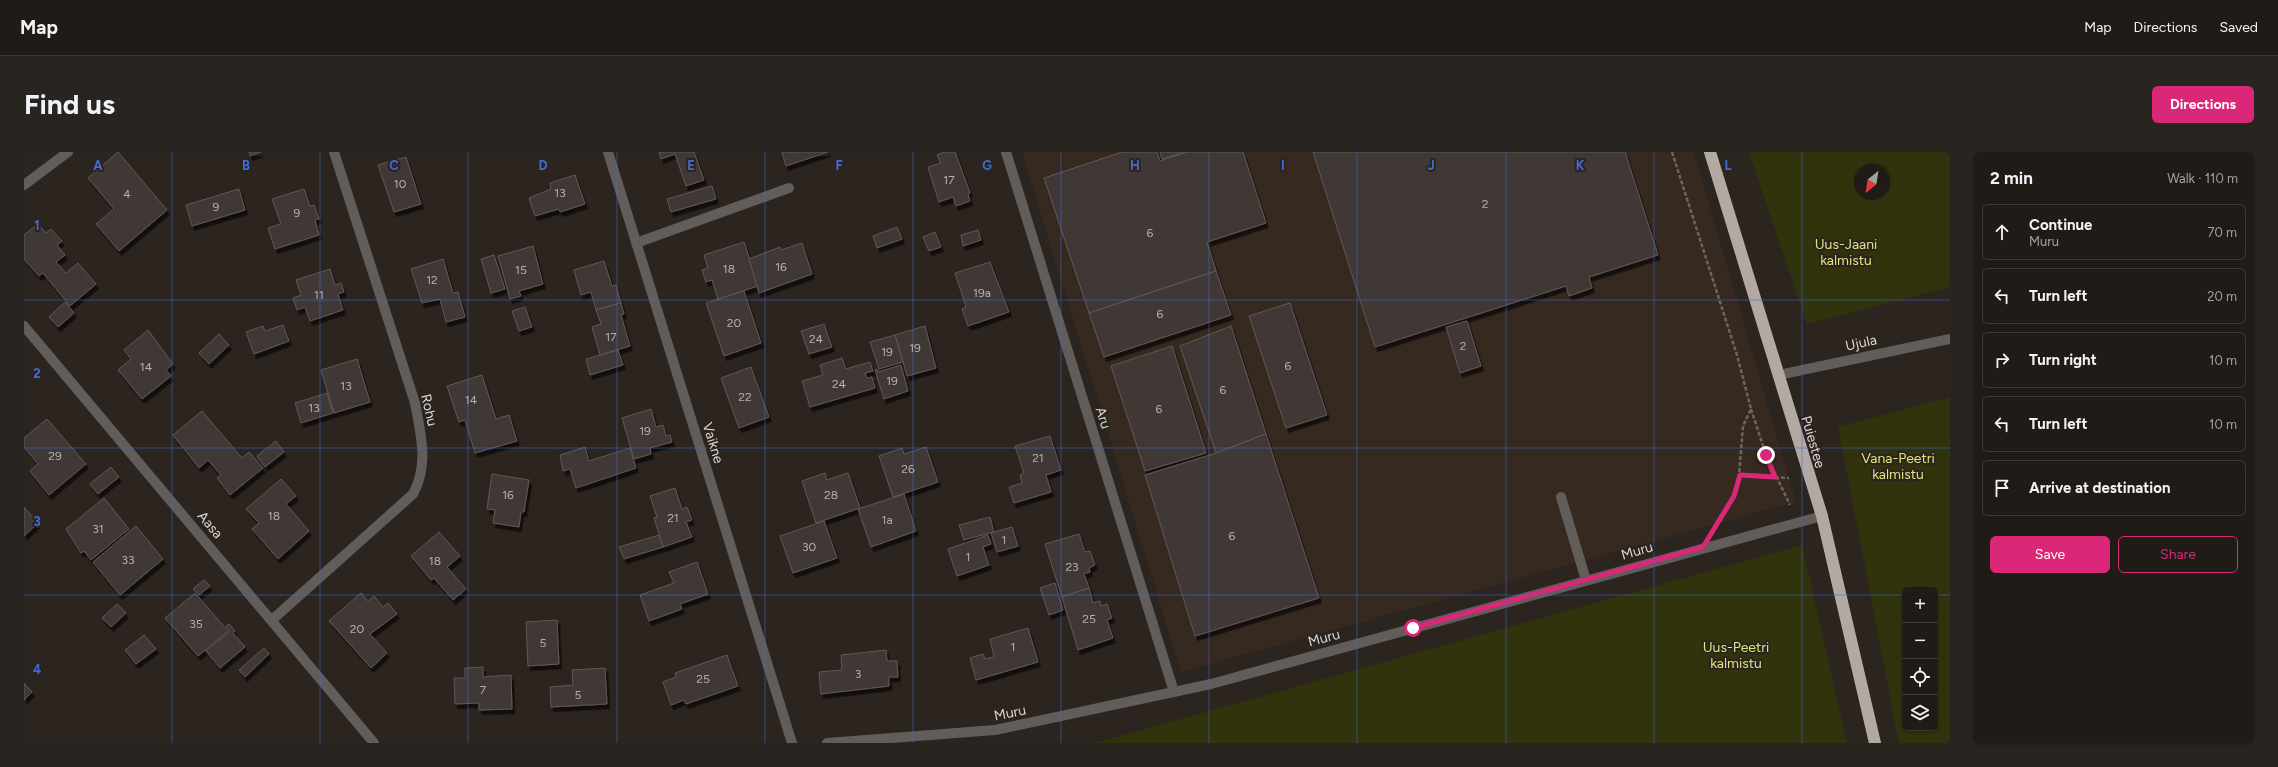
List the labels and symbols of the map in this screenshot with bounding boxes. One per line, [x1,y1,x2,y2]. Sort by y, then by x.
text: A [93,158,103,173]
text: B [242,158,250,173]
text: C [389,158,399,173]
text: D [538,158,548,173]
text: E [687,158,695,173]
text: F [835,158,843,173]
text: G [982,158,992,173]
text: H [1130,158,1140,173]
text: I [1281,158,1285,173]
text: J [1427,158,1435,173]
text: K [1576,158,1585,173]
text: L [1725,158,1732,173]
north arrow [1854,164,1890,200]
house number: 17 [943,173,955,187]
house number: 10 [394,177,407,191]
house number: 13 [554,186,566,200]
house number: 4 [123,187,131,201]
house number: 2 [1482,197,1488,211]
house number: 9 [213,200,220,214]
house number: 9 [294,206,301,220]
text: 1 [34,218,40,233]
house number: 6 [1147,226,1154,240]
park label: Uus-Jaani kalmistu [1815,236,1877,269]
house number: 16 [775,260,787,274]
house number: 18 [723,262,735,276]
house number: 15 [515,263,527,277]
house number: 12 [426,273,438,287]
house number: 19a [973,286,991,300]
house number: 11 [314,288,324,302]
house number: 6 [1157,307,1164,321]
house number: 20 [727,316,742,330]
house number: 17 [605,330,617,344]
street label: Ujula [1844,331,1878,355]
house number: 24 [809,332,824,346]
house number: 2 [1460,339,1466,353]
house number: 19 [909,341,921,355]
house number: 19 [881,345,893,359]
house number: 6 [1285,359,1292,373]
house number: 14 [140,360,153,374]
text: 2 [33,366,41,381]
house number: 19 [886,374,898,388]
house number: 24 [832,377,847,391]
house number: 13 [340,379,352,393]
house number: 6 [1220,383,1227,397]
house number: 22 [738,390,752,404]
street label: Rohu [417,392,441,428]
house number: 14 [465,393,478,407]
house number: 13 [308,401,320,415]
house number: 6 [1156,402,1163,416]
street label: Aru [1092,405,1114,431]
street label: Puiestee [1797,414,1829,471]
street label: Vaikne [699,421,727,466]
house number: 19 [639,424,651,438]
route end [1757,446,1775,464]
house number: 29 [48,449,62,463]
park label: Vana-Peetri kalmistu [1861,450,1935,483]
house number: 21 [1032,451,1044,465]
house number: 26 [901,462,915,476]
house number: 16 [502,488,514,502]
house number: 28 [824,488,838,502]
street label: Aasa [194,508,226,542]
house number: 18 [268,509,280,523]
house number: 21 [667,511,679,525]
house number: 1a [881,513,893,527]
text: 3 [33,514,41,529]
house number: 31 [92,522,104,536]
house number: 6 [1229,529,1236,543]
house number: 1 [1002,533,1006,547]
street label: Muru [1619,538,1655,564]
house number: 30 [802,540,816,554]
house number: 1 [966,550,970,564]
house number: 33 [121,553,135,567]
house number: 18 [429,554,441,568]
house number: 23 [1065,560,1079,574]
house number: 25 [1082,612,1096,626]
house number: 35 [189,617,203,631]
route start [1404,619,1422,637]
house number: 20 [350,622,365,636]
street label: Muru [1306,626,1342,650]
house number: 5 [540,636,547,650]
park label: Uus-Peetri kalmistu [1703,639,1769,672]
house number: 1 [1011,640,1015,654]
text: 4 [33,662,41,677]
house number: 3 [855,667,861,681]
house number: 25 [696,672,710,686]
house number: 7 [480,683,487,697]
house number: 5 [575,688,582,702]
street label: Muru [993,702,1027,724]

